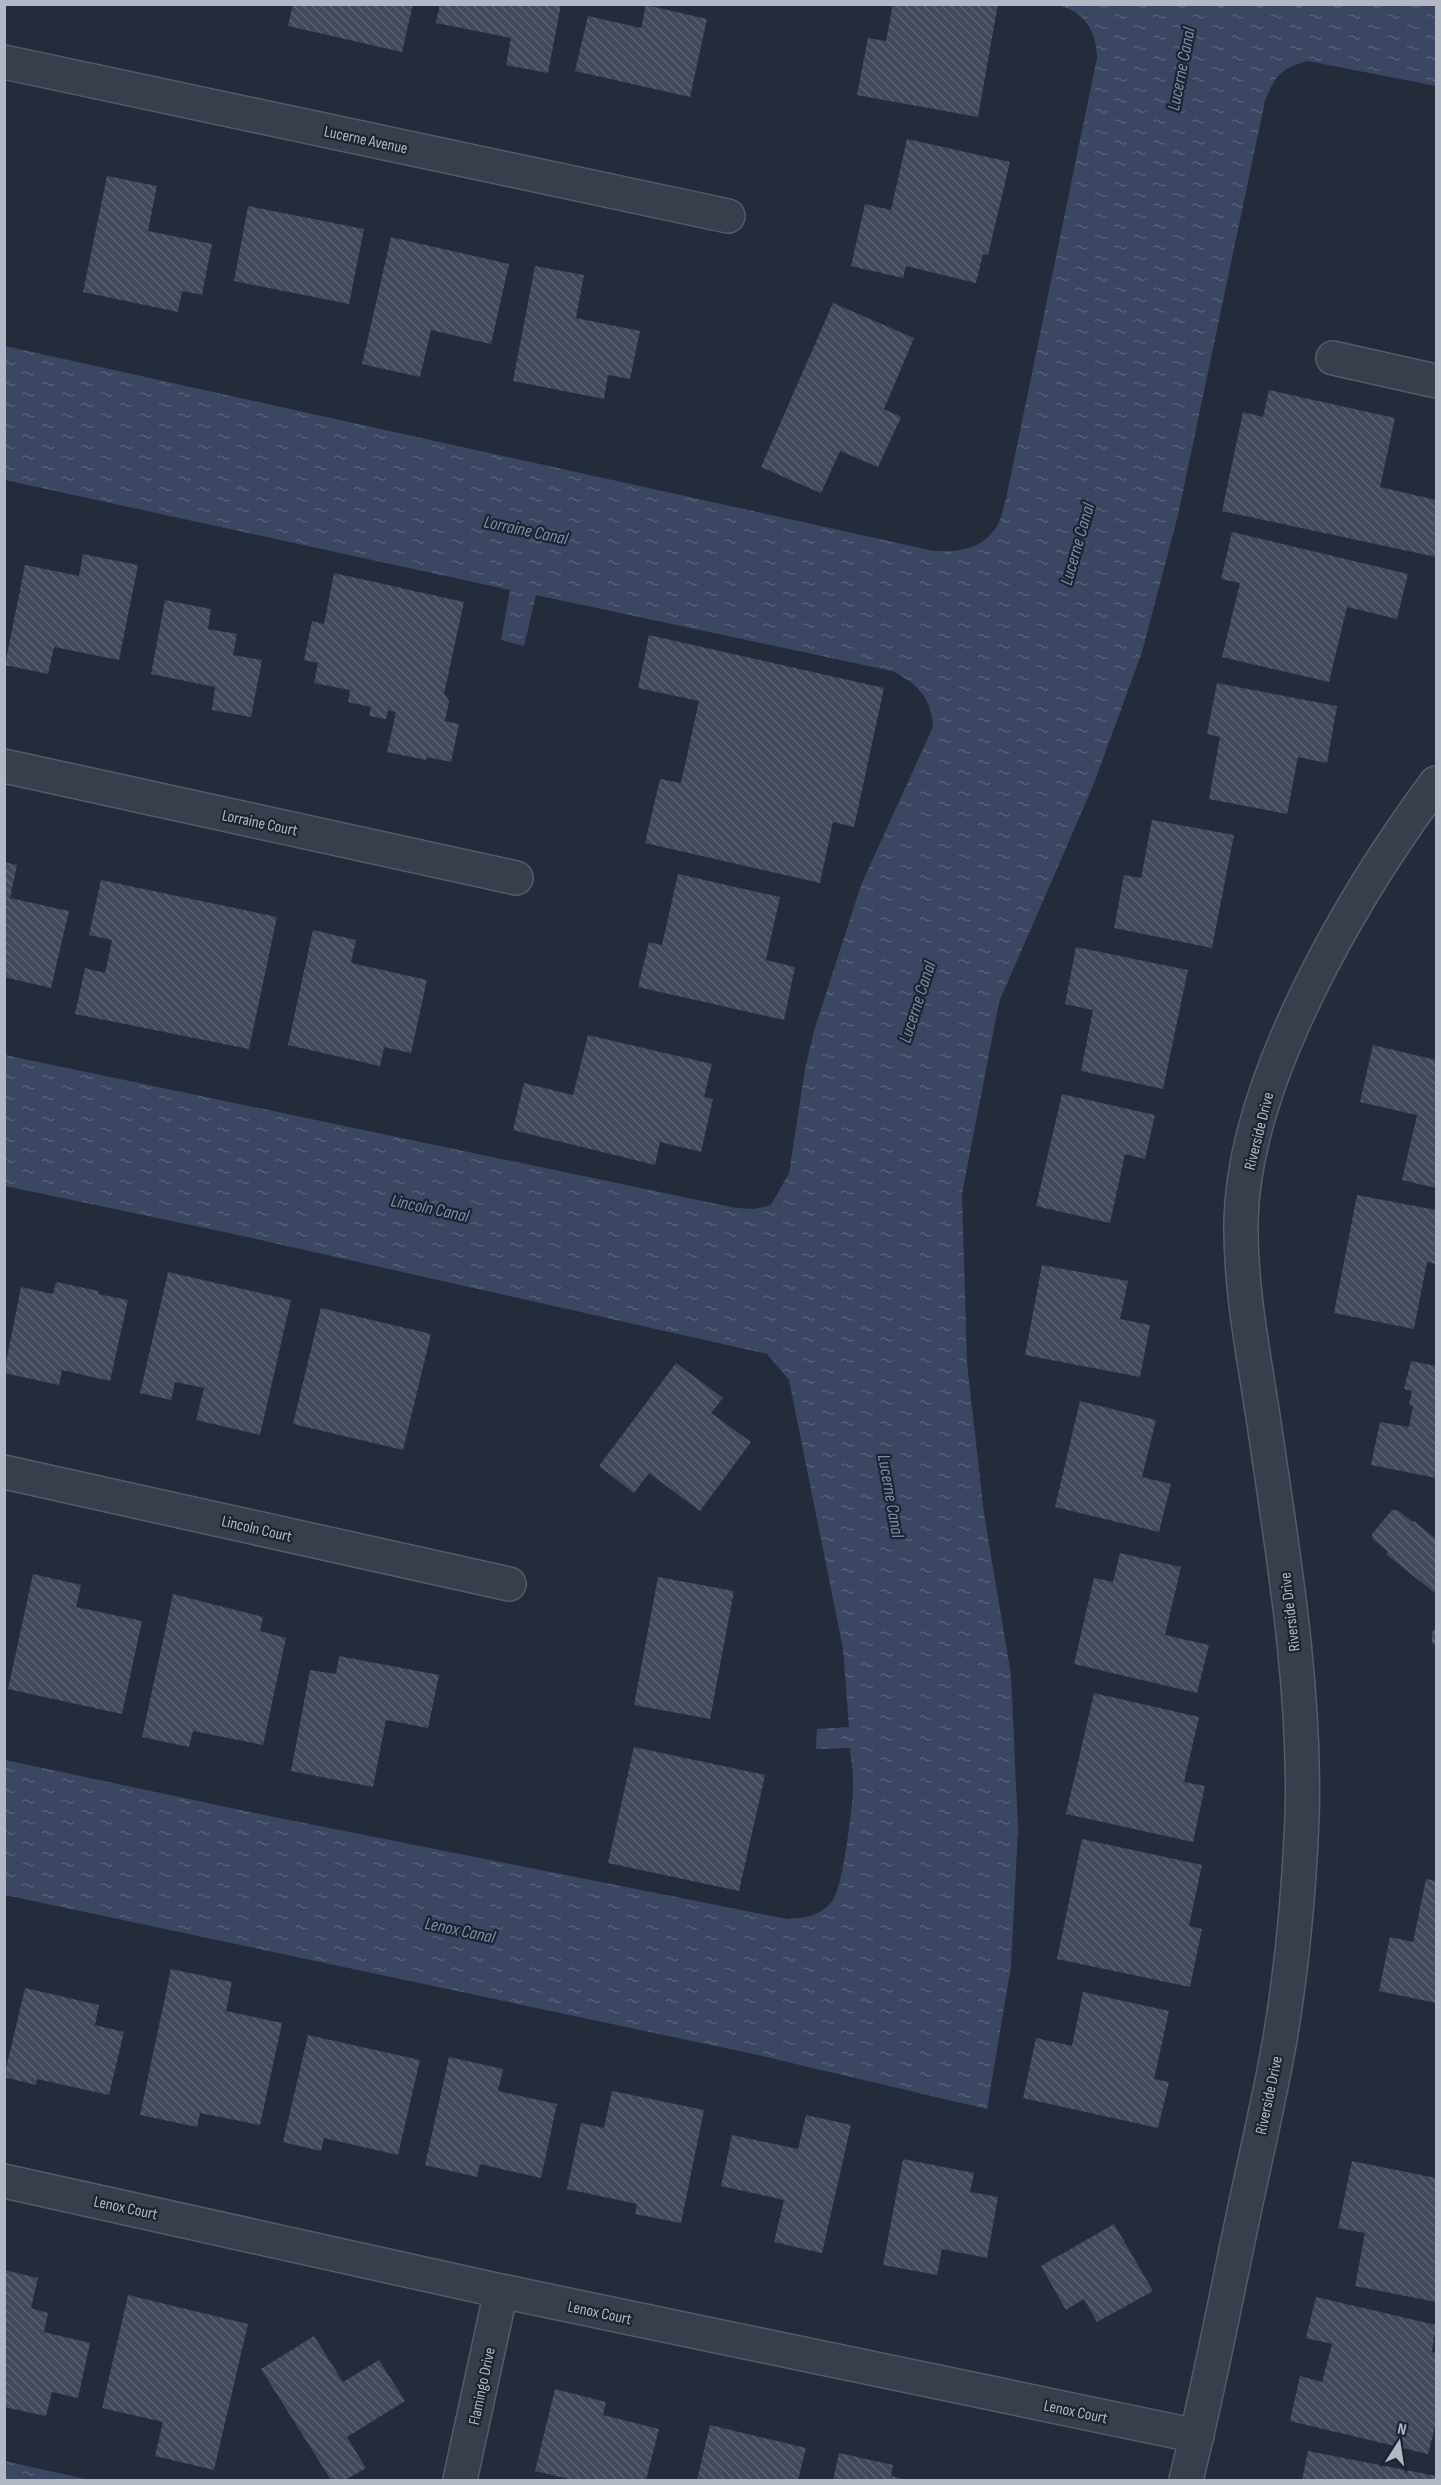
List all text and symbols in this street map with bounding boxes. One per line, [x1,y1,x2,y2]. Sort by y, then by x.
water label: Lucerne Canal [1163,25,1200,112]
street label: Lucerne Avenue [322,122,409,159]
water label: Lucerne Canal [1056,500,1099,588]
water label: Lorraine Canal [482,511,570,550]
street label: Lorraine Court [220,806,299,841]
water label: Lucerne Canal [894,958,941,1045]
street label: Riverside Drive [1241,1090,1278,1172]
water label: Lincoln Canal [389,1190,471,1227]
water label: Lucerne Canal [873,1453,908,1540]
street label: Lincoln Court [220,1512,294,1547]
street label: Riverside Drive [1276,1571,1305,1652]
water label: Lenox Canal [423,1913,498,1948]
street label: Riverside Drive [1252,2054,1287,2136]
street label: Lenox Court [92,2192,159,2225]
street label: Lenox Court [566,2297,633,2330]
street label: Flamingo Drive [465,2346,500,2427]
street label: Lenox Court [1042,2396,1109,2429]
north arrow [1369,2413,1429,2473]
text: N [1396,2420,1408,2440]

